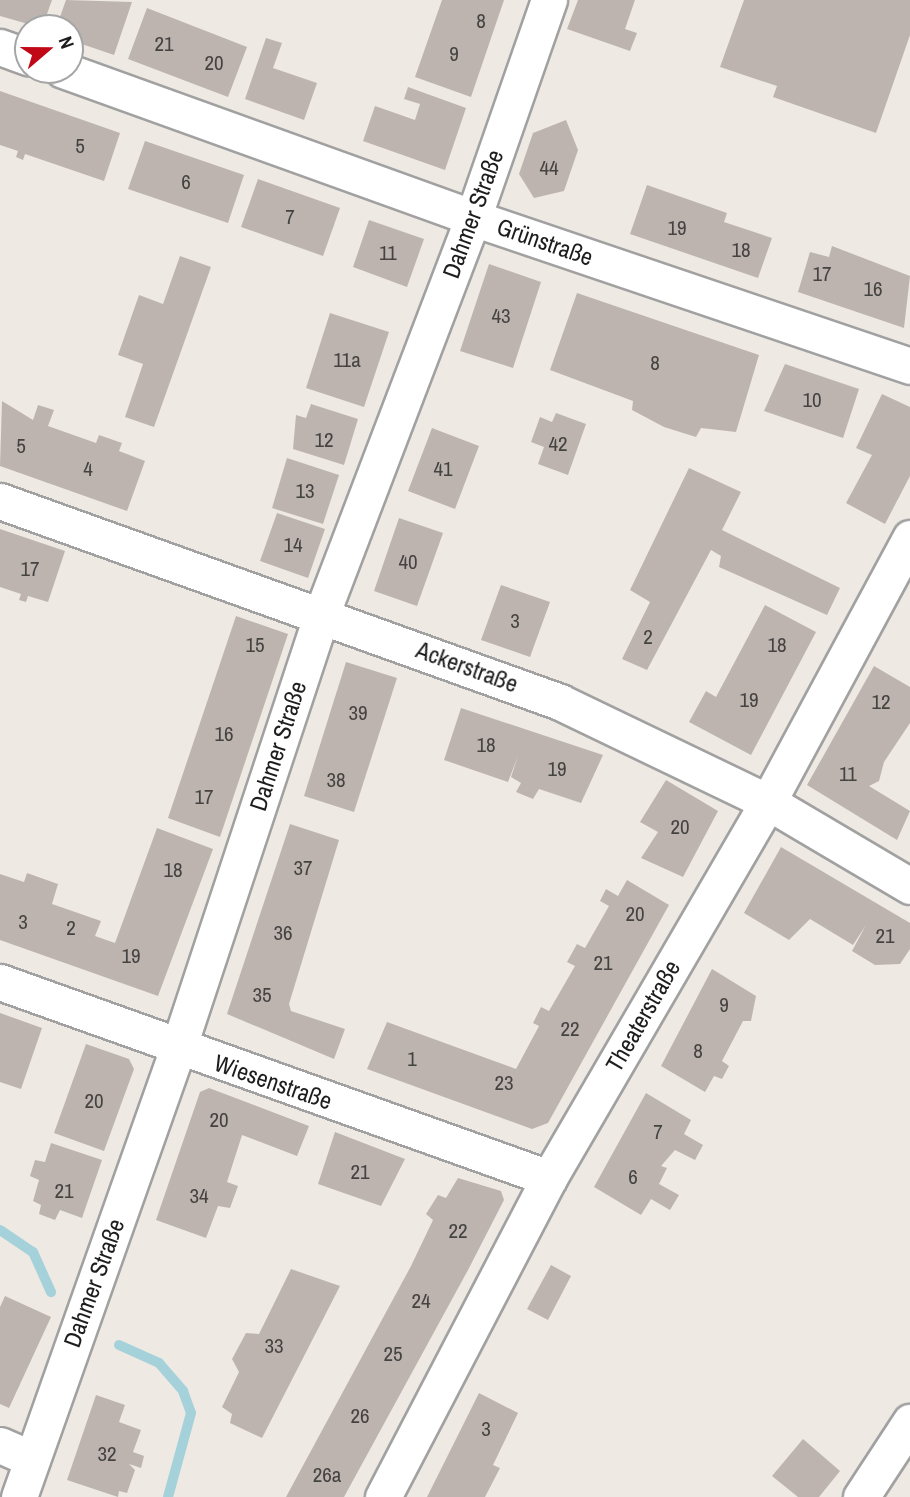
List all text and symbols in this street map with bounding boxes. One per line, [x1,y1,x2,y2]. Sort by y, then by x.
house number: 8 [476,8,486,34]
north arrow [14,14,84,84]
house number: 21 [154,31,174,57]
text: N [53,33,81,52]
house number: 9 [449,41,459,67]
house number: 20 [204,50,224,76]
house number: 5 [75,133,85,159]
street label: Dahmer Straße [436,146,510,282]
house number: 44 [539,155,559,181]
house number: 6 [181,169,191,195]
house number: 7 [285,204,295,230]
street label: Grünstraße [493,212,597,272]
house number: 19 [667,215,687,241]
house number: 18 [731,237,751,263]
house number: 11 [379,240,397,266]
house number: 17 [812,261,832,287]
house number: 16 [863,276,883,302]
house number: 43 [491,303,511,329]
house number: 11a [333,347,361,373]
house number: 8 [650,350,660,376]
house number: 10 [802,387,822,413]
house number: 12 [314,427,334,453]
house number: 42 [548,431,568,457]
house number: 5 [16,433,26,459]
house number: 4 [83,456,93,482]
house number: 41 [433,456,453,482]
house number: 13 [295,478,315,504]
house number: 14 [283,532,303,558]
house number: 40 [398,549,418,575]
house number: 17 [20,556,40,582]
house number: 3 [510,608,520,634]
house number: 2 [643,624,653,650]
house number: 15 [245,632,265,658]
house number: 18 [767,632,787,658]
street label: Ackerstraße [412,635,522,699]
street label: Dahmer Straße [244,678,312,814]
house number: 19 [739,687,759,713]
house number: 12 [871,689,891,715]
house number: 39 [348,700,368,726]
house number: 16 [214,721,234,747]
house number: 18 [476,732,496,758]
house number: 19 [547,756,567,782]
house number: 11 [839,761,857,787]
house number: 38 [326,767,346,793]
house number: 17 [194,784,214,810]
house number: 20 [670,814,690,840]
house number: 37 [293,855,313,881]
house number: 18 [163,857,183,883]
house number: 20 [625,901,645,927]
house number: 3 [18,909,28,935]
house number: 2 [66,915,76,941]
house number: 36 [273,920,293,946]
house number: 21 [875,923,895,949]
house number: 19 [121,943,141,969]
house number: 21 [593,950,613,976]
street label: Theaterstraße [600,955,686,1077]
house number: 35 [252,982,272,1008]
house number: 9 [719,992,729,1018]
house number: 22 [560,1016,580,1042]
house number: 8 [693,1038,703,1064]
house number: 1 [407,1046,417,1072]
street label: Wiesenstraße [210,1048,336,1116]
house number: 23 [494,1070,514,1096]
house number: 20 [84,1088,104,1114]
house number: 20 [209,1107,229,1133]
house number: 7 [653,1119,663,1145]
house number: 21 [350,1159,370,1185]
house number: 6 [628,1164,638,1190]
house number: 21 [54,1178,74,1204]
house number: 34 [189,1183,209,1209]
street label: Dahmer Straße [57,1215,131,1351]
house number: 22 [448,1218,468,1244]
house number: 24 [411,1288,431,1314]
house number: 33 [264,1333,284,1359]
house number: 25 [383,1341,403,1367]
house number: 26 [350,1403,370,1429]
house number: 3 [481,1416,491,1442]
house number: 32 [97,1441,117,1467]
house number: 26a [313,1462,341,1488]

